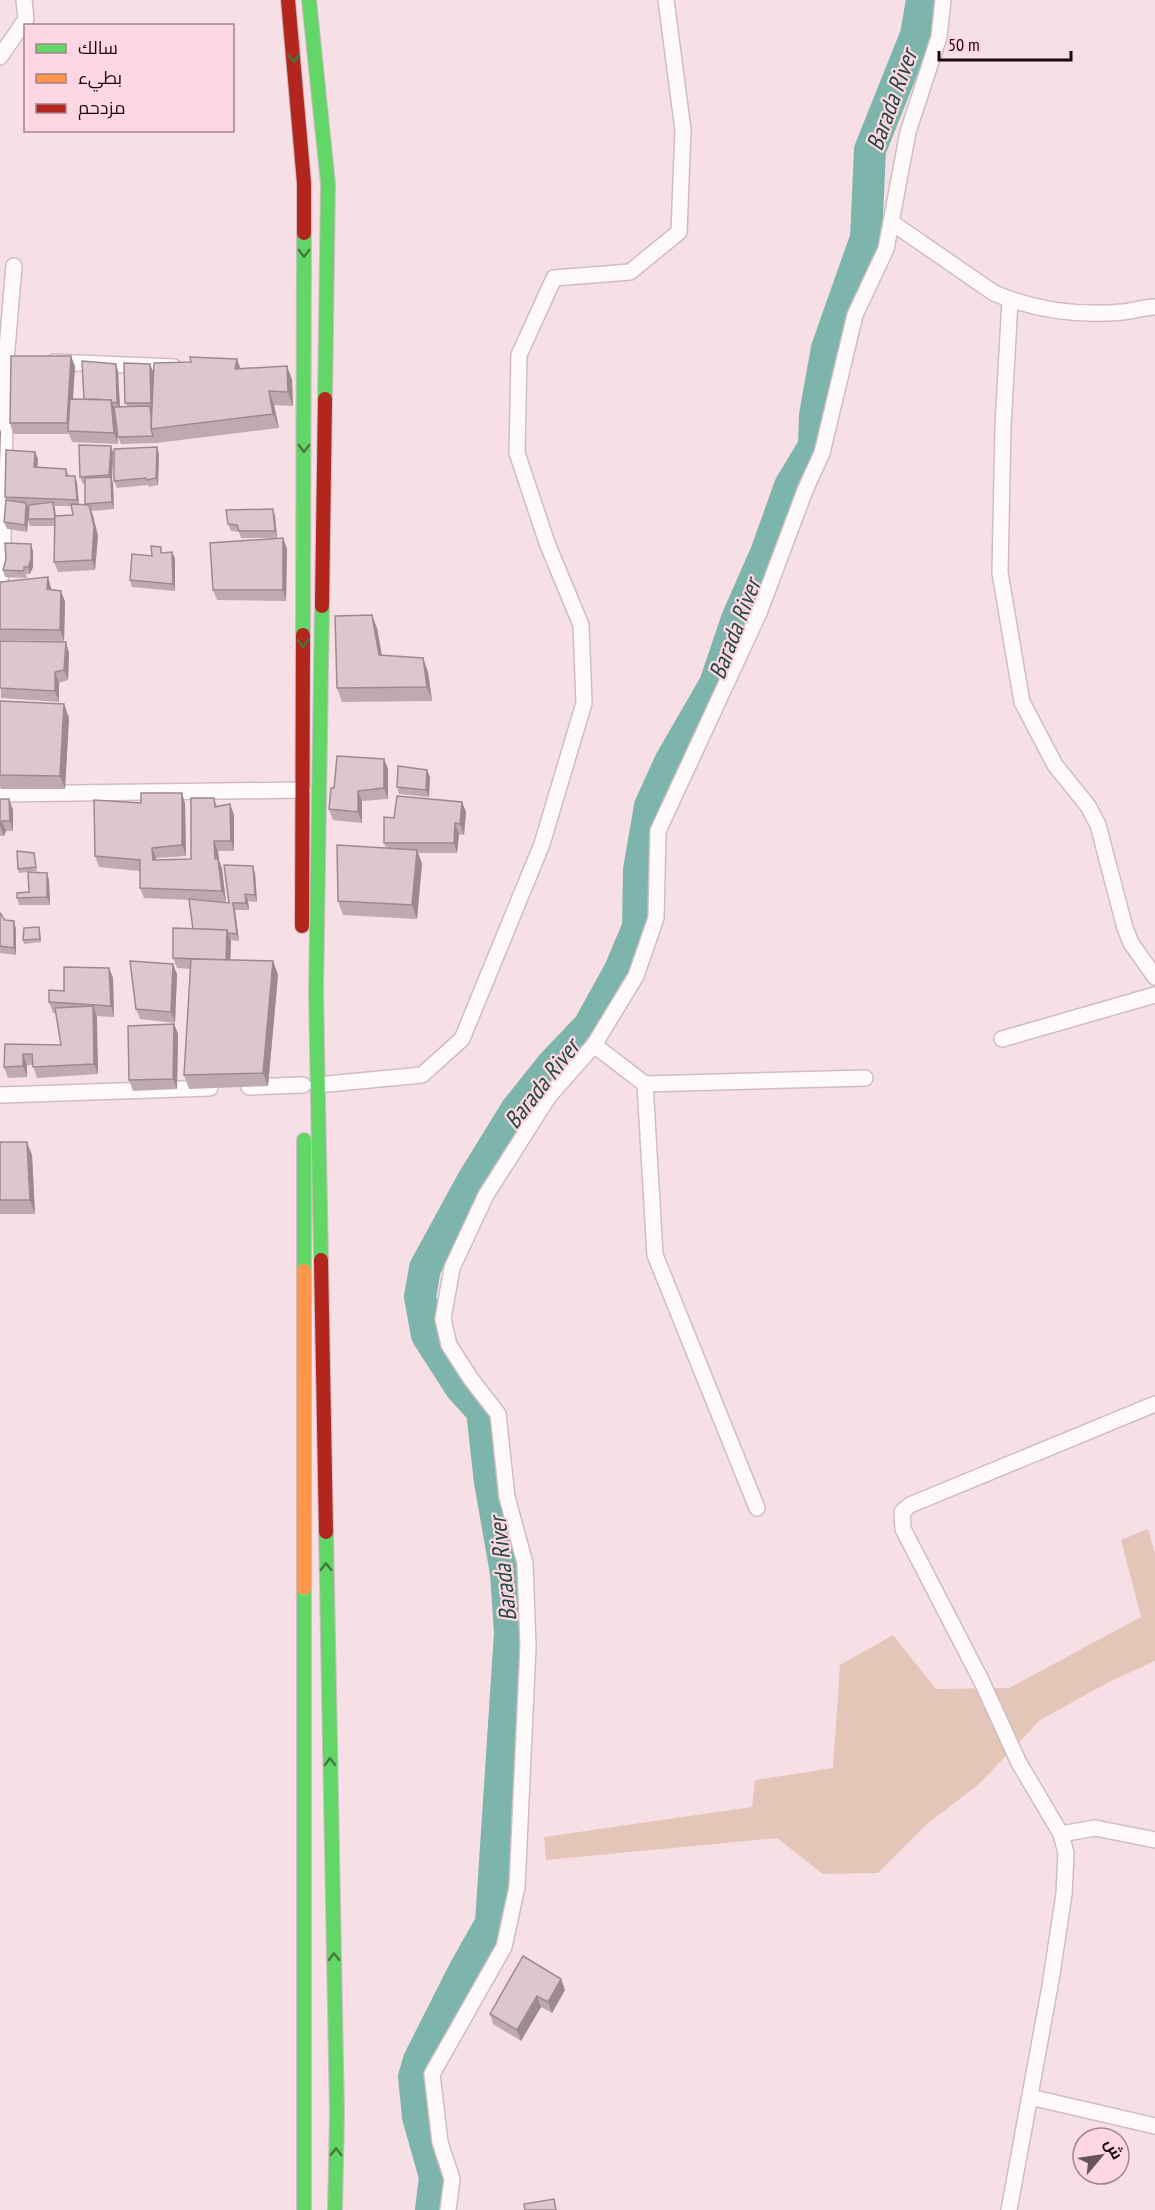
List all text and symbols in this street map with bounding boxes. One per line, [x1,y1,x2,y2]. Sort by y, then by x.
legend [24,24,234,132]
scale bar [939,24,1071,62]
text: 50 m [948,33,980,56]
text: سالك [78,36,118,59]
water label: Barada River [859,42,925,154]
one-way arrow [287,54,300,63]
text: بطيء [78,66,122,92]
text: مزدحم [78,96,126,120]
one-way arrow [298,248,310,257]
one-way arrow [297,443,310,452]
water label: Barada River [701,571,769,683]
one-way arrow [297,638,309,647]
water label: Barada River [497,1030,588,1134]
water label: Barada River [481,1512,523,1623]
one-way arrow [320,1562,333,1571]
one-way arrow [324,1757,336,1766]
one-way arrow [328,1952,340,1961]
north arrow [1071,2126,1131,2186]
text: ش [1100,2135,1128,2163]
one-way arrow [330,2147,342,2156]

